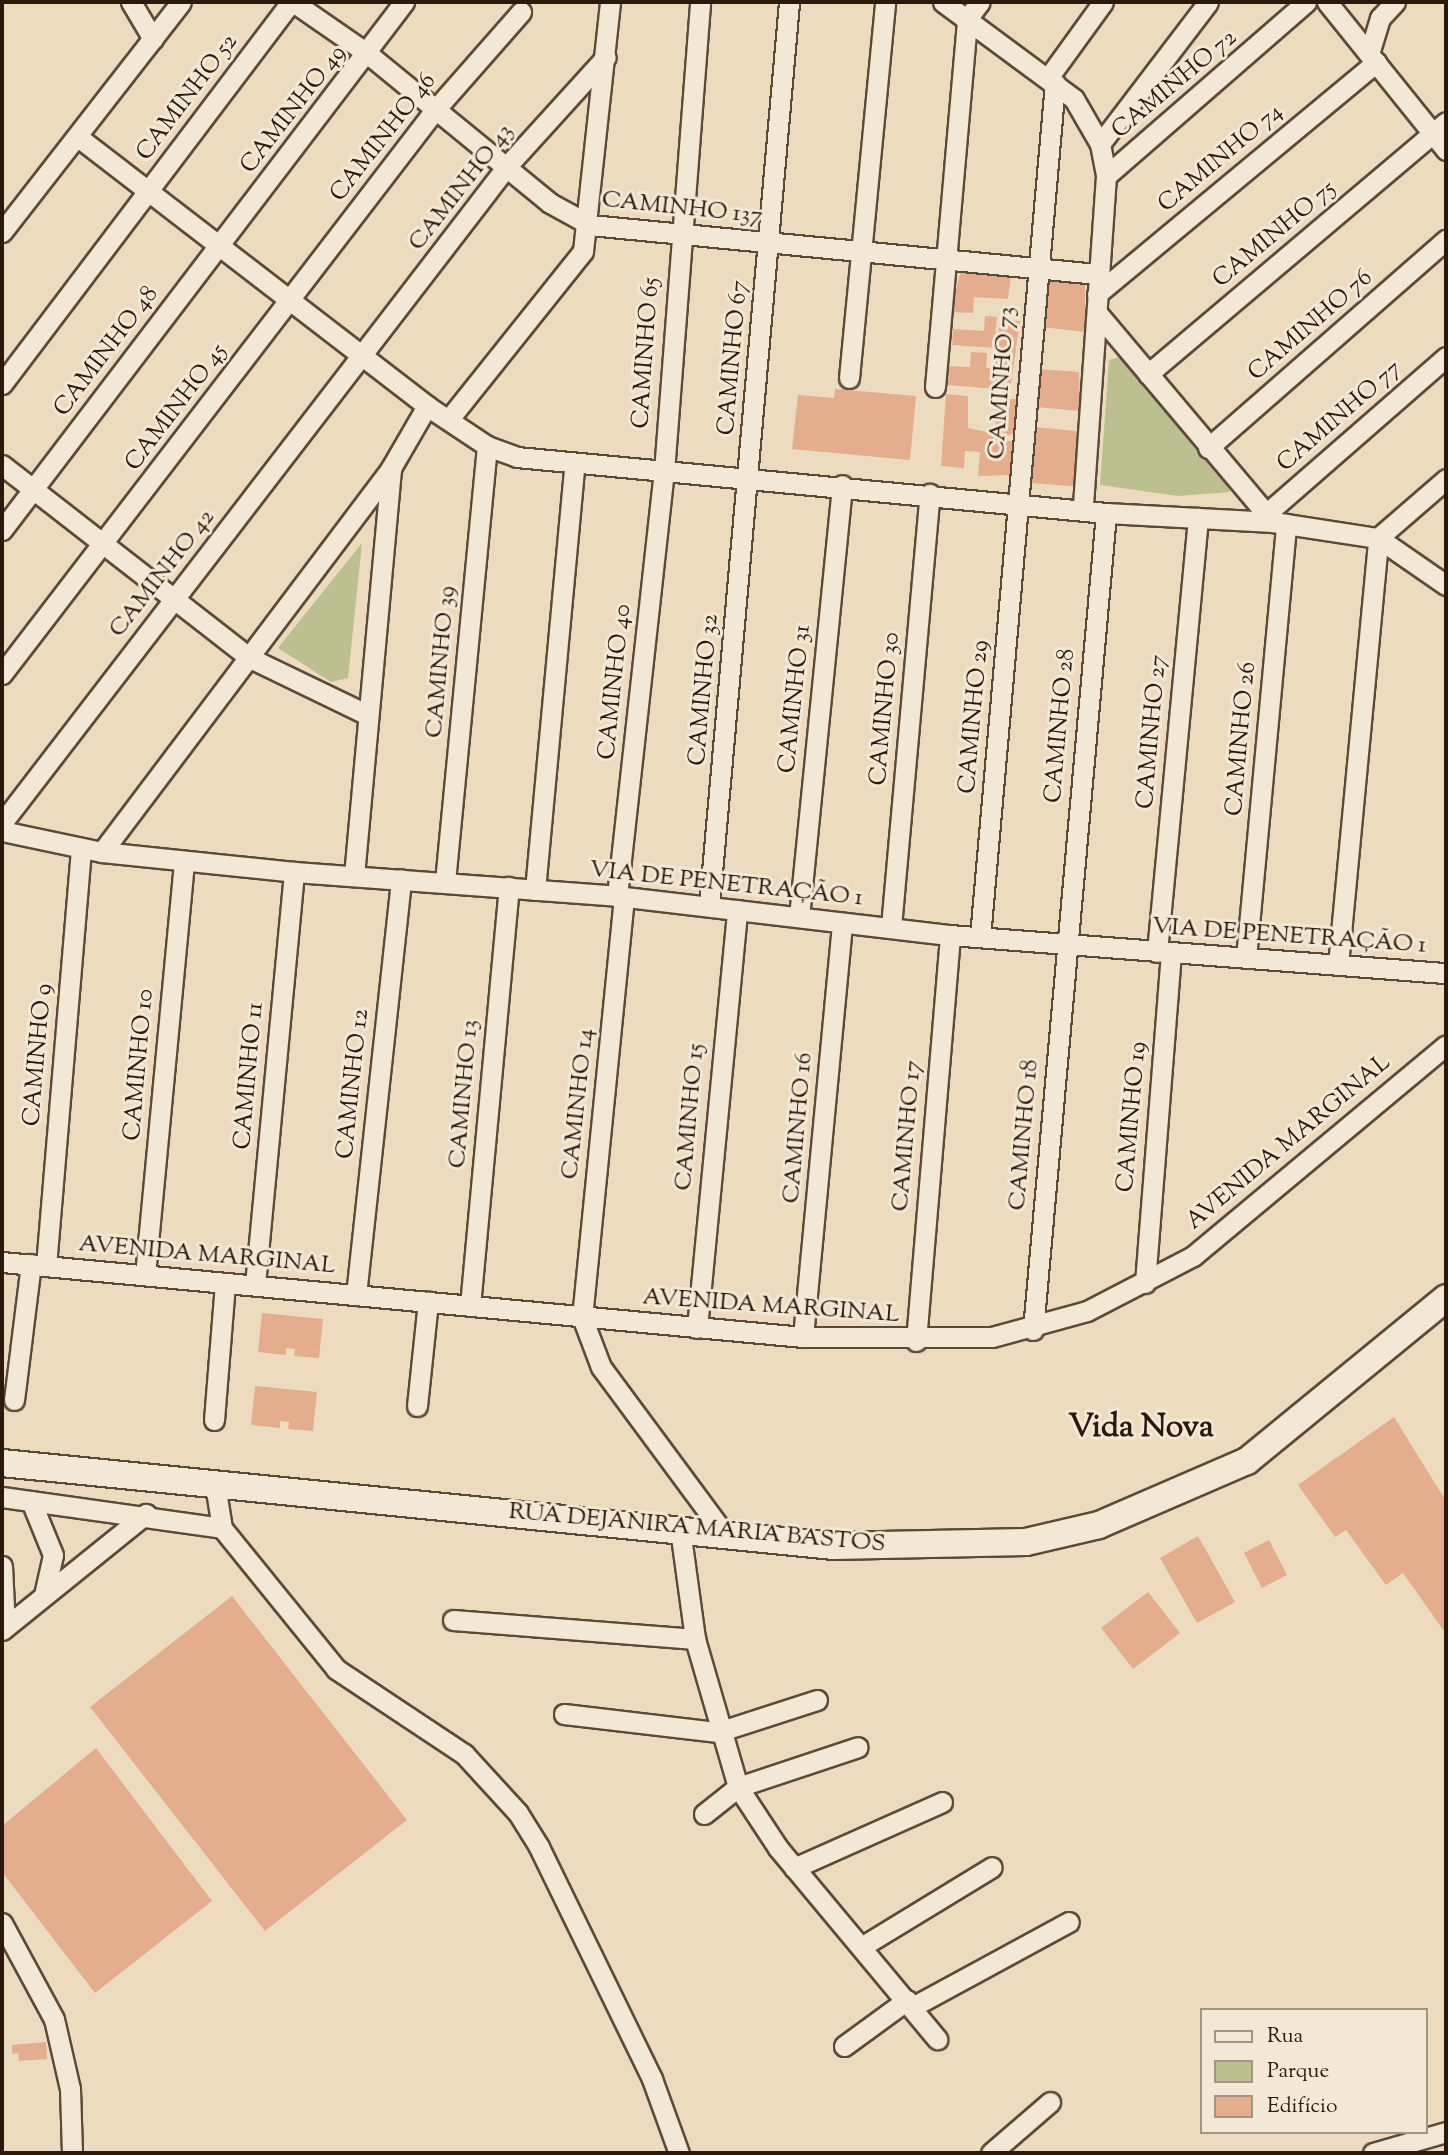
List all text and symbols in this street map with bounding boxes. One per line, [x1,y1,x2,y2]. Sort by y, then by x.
street label: CAMINHO 72 [1107,24,1243,146]
street label: CAMINHO 52 [131,29,245,167]
street label: CAMINHO 49 [235,40,353,180]
street label: CAMINHO 46 [325,68,443,208]
street label: CAMINHO 74 [1153,98,1289,220]
street label: CAMINHO 43 [403,119,521,257]
street label: CAMINHO 75 [1208,175,1342,295]
street label: CAMINHO 137 [600,186,764,232]
street label: CAMINHO 76 [1243,264,1379,388]
street label: CAMINHO 65 [627,276,667,430]
street label: CAMINHO 67 [713,279,755,437]
street label: CAMINHO 48 [49,281,165,423]
street label: CAMINHO 73 [983,306,1023,460]
street label: CAMINHO 45 [120,339,234,477]
street label: CAMINHO 77 [1272,355,1408,479]
street label: CAMINHO 42 [104,504,222,644]
street label: CAMINHO 39 [421,585,463,739]
street label: CAMINHO 40 [594,603,638,761]
street label: CAMINHO 32 [684,613,726,767]
street label: CAMINHO 31 [774,623,818,775]
street label: CAMINHO 30 [865,631,907,787]
street label: CAMINHO 29 [954,639,996,795]
street label: CAMINHO 28 [1040,648,1082,804]
street label: CAMINHO 27 [1132,654,1174,810]
street label: CAMINHO 26 [1221,661,1263,817]
street label: VIA DE PENETRAÇÃO 1 [588,856,864,914]
street label: VIA DE PENETRAÇÃO 1 [1151,913,1427,961]
street label: CAMINHO 9 [18,982,60,1128]
street label: CAMINHO 10 [119,988,161,1142]
street label: CAMINHO 11 [229,1001,271,1151]
street label: CAMINHO 12 [332,1007,376,1161]
street label: CAMINHO 13 [444,1018,486,1170]
street label: CAMINHO 14 [557,1027,601,1181]
street label: CAMINHO 19 [1112,1041,1154,1193]
street label: CAMINHO 15 [670,1042,712,1192]
street label: AVENIDA MARGINAL [1181,1049,1397,1237]
street label: CAMINHO 16 [778,1051,820,1205]
street label: CAMINHO 18 [1004,1058,1046,1212]
street label: CAMINHO 17 [887,1059,929,1213]
street label: AVENIDA MARGINAL [77,1230,337,1282]
street label: AVENIDA MARGINAL [641,1284,901,1330]
district label: Vida Nova [1068,1409,1214,1447]
street label: RUA DEJANIRA MARIA BASTOS [507,1498,887,1560]
legend [1200,2008,1427,2134]
text: Rua [1267,2022,1303,2052]
text: Parque [1267,2057,1329,2087]
text: Edifício [1267,2092,1337,2122]

